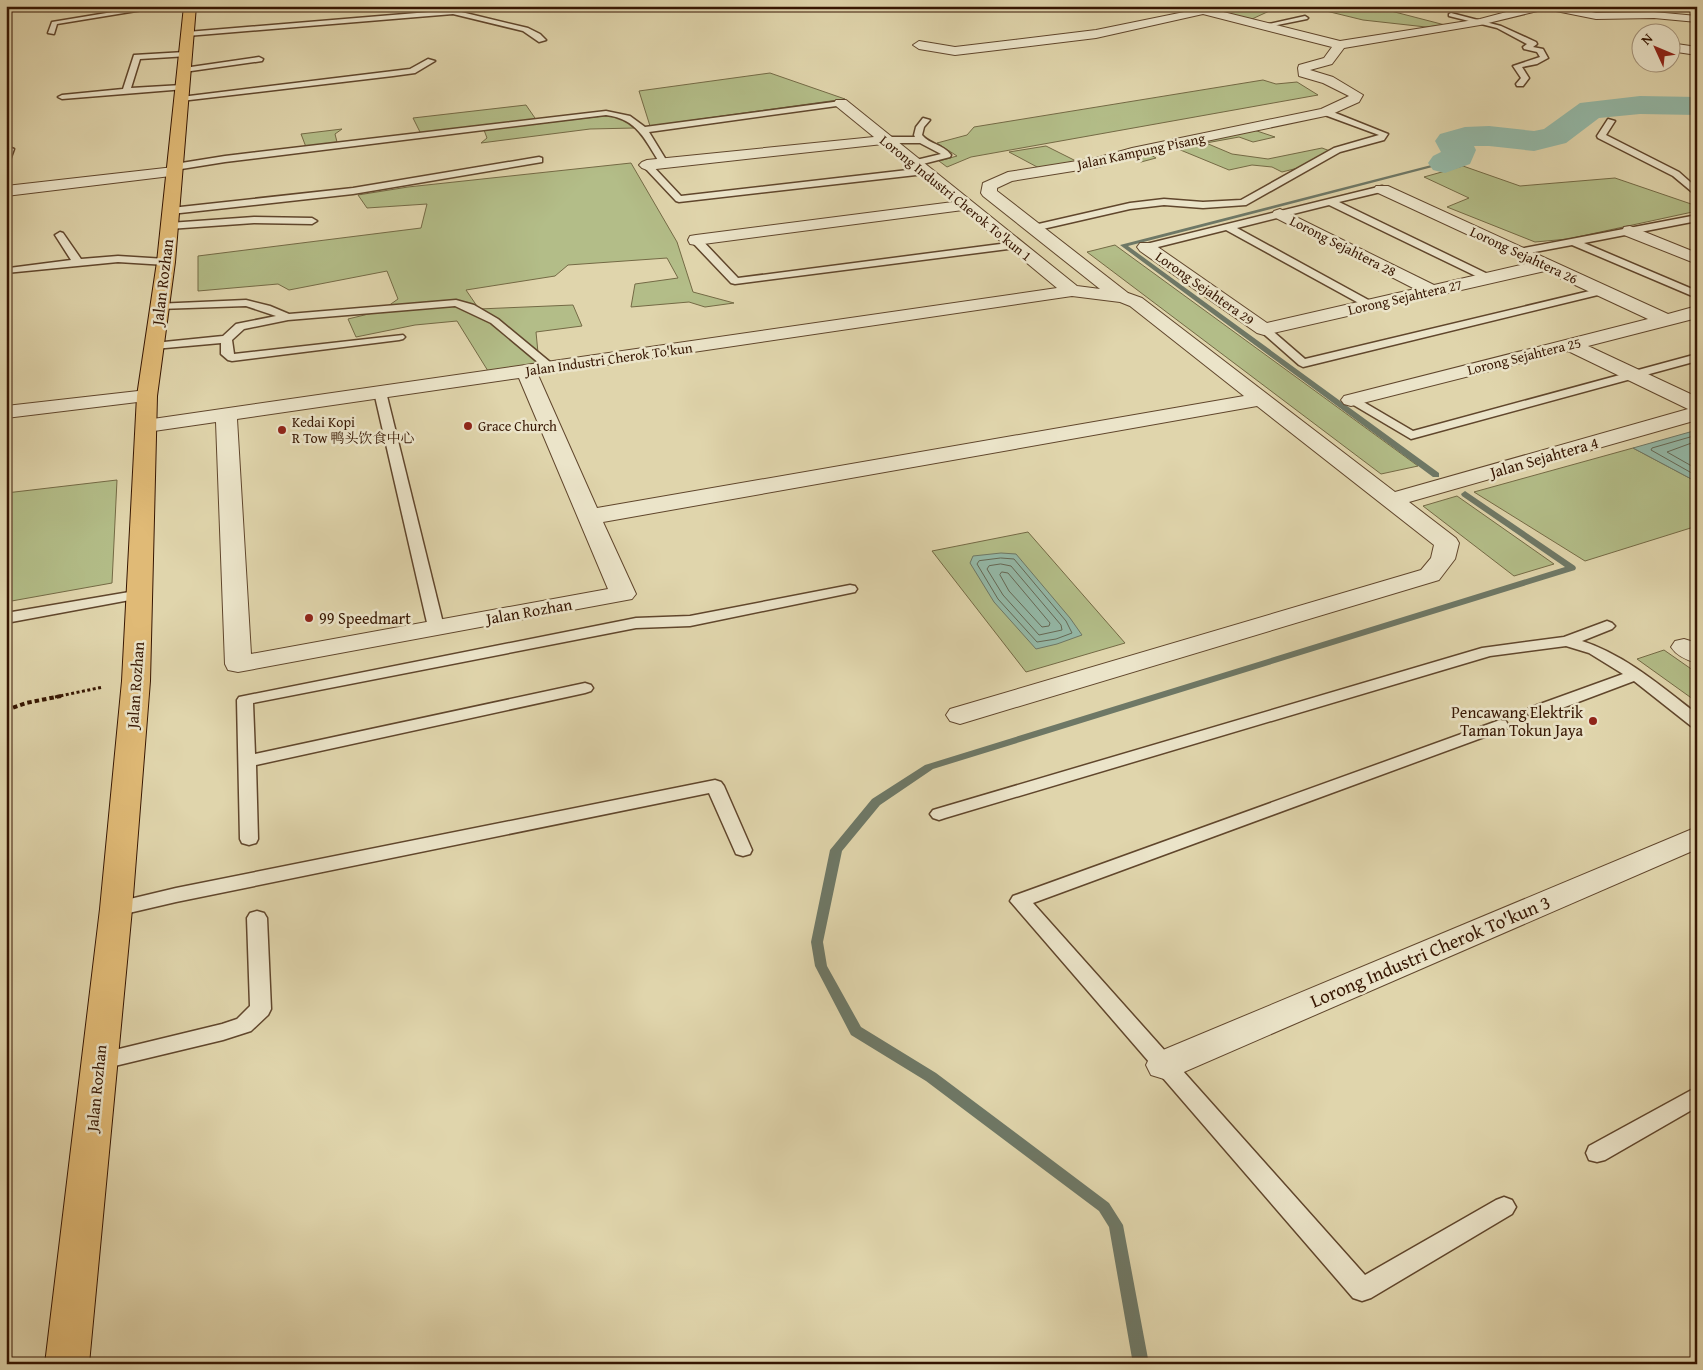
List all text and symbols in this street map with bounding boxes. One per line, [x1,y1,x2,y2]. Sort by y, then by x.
north arrow [1630,22,1680,72]
text: N [1636,28,1658,49]
street label: Jalan Kampung Pisang [1073,128,1207,175]
street label: Lorong Industri Cherok To'kun 1 [876,130,1036,266]
street label: Lorong Sejahtera 28 [1287,211,1400,281]
street label: Lorong Sejahtera 26 [1467,221,1581,289]
street label: Jalan Rozhan [145,237,179,329]
street label: Lorong Sejahtera 29 [1152,246,1259,330]
street label: Lorong Sejahtera 27 [1346,274,1464,320]
street label: Lorong Sejahtera 25 [1465,332,1583,380]
street label: Jalan Industri Cherok To'kun [522,337,694,381]
place label: Kedai Kopi R Tow 鸭头饮食中心 [292,412,414,448]
place label: Grace Church [478,416,557,436]
marker: Grace Church [462,420,474,432]
marker: Kedai Kopi R Tow 鸭头饮食中心 [276,424,288,436]
street label: Jalan Sejahtera 4 [1485,430,1601,484]
street label: Jalan Rozhan [482,592,574,631]
place label: 99 Speedmart [319,606,411,630]
marker: 99 Speedmart [303,612,315,624]
street label: Jalan Rozhan [120,641,150,731]
place label: Pencawang Elektrik Taman Tokun Jaya [1451,700,1584,742]
marker: Pencawang Elektrik Taman Tokun Jaya [1587,715,1599,727]
street label: Lorong Industri Cherok To'kun 3 [1306,888,1554,1014]
street label: Jalan Rozhan [79,1043,112,1135]

